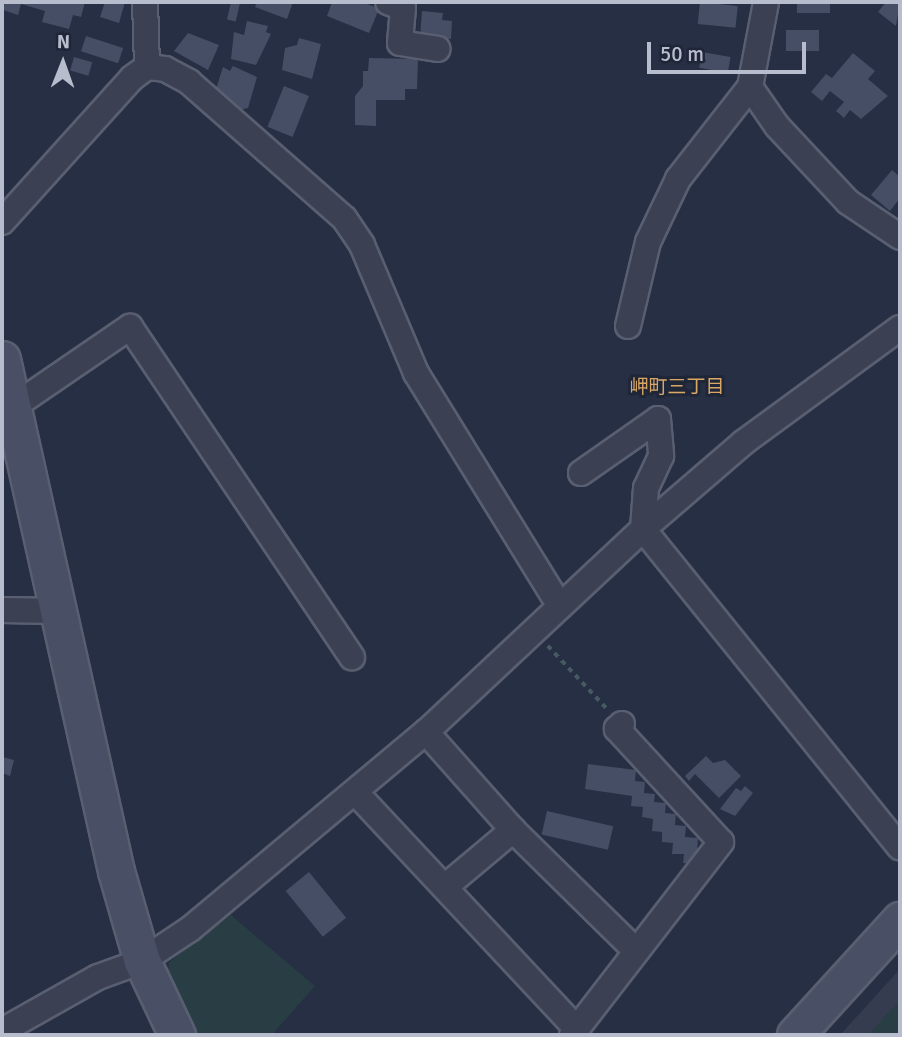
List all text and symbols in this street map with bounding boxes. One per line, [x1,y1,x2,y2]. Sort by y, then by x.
north arrow [28,28,98,98]
scale bar [650,28,809,72]
text: N [57,30,70,54]
text: 50 m [660,41,704,67]
district label: 岬町三丁目 [630,377,724,399]

